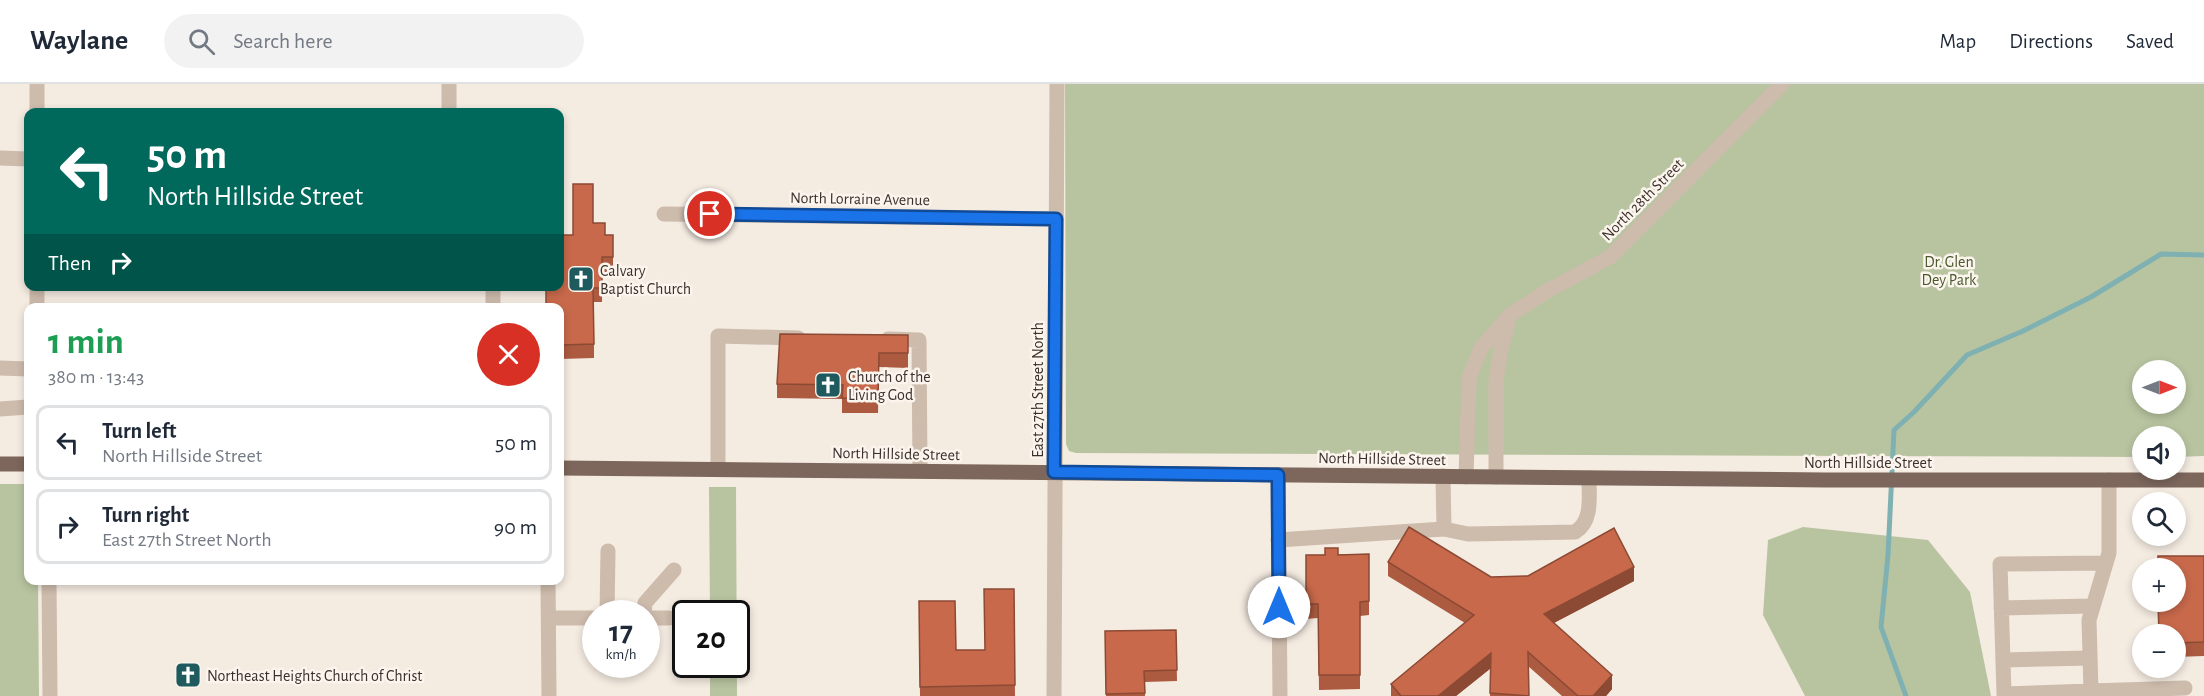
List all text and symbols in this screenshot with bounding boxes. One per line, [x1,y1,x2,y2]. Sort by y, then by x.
search box [164,14,584,68]
icon: search [185,25,218,58]
text: Waylane [30,27,128,55]
text: Search here [233,30,333,52]
text: Map [1940,31,1976,52]
text: Directions [2009,31,2093,52]
text: Saved [2126,31,2174,52]
icon: left [48,132,126,210]
text: 50 m [147,134,227,176]
street label: North 28th Street [1599,156,1687,244]
text: North Hillside Street [147,183,363,210]
pin [684,188,735,239]
street label: North Lorraine Avenue [790,190,930,208]
icon: arrive [693,197,726,230]
icon: right [104,246,137,279]
text: Then [48,252,92,274]
park label: Dr. Glen Dey Park [1922,254,1977,289]
place label: Calvary Baptist Church [600,263,691,297]
church icon: Calvary Baptist Church [566,264,596,294]
street label: East 27th Street North [1030,322,1046,458]
button: close [477,323,540,386]
text: 1 min [48,324,124,360]
north arrow [2132,360,2186,414]
map controls [2132,360,2186,678]
text: 380 m · 13:43 [48,367,144,387]
place label: Church of the Living God [848,369,931,403]
church icon: Church of the Living God [813,370,843,400]
text: Turn left [102,420,176,442]
icon: left [51,426,84,459]
button: sound [2132,426,2186,480]
text: 50 m [495,432,537,454]
street label: North Hillside Street [832,445,960,463]
text: North Hillside Street [102,446,262,466]
street label: North Hillside Street [1318,450,1446,468]
street label: North Hillside Street [1804,455,1932,471]
button: search [2132,492,2186,546]
text: Turn right [102,504,189,526]
icon: right [51,510,84,543]
text: 90 m [494,516,537,538]
text: East 27th Street North [102,530,272,550]
button: + [2132,558,2186,612]
position arrow [1247,575,1311,639]
speed limit sign: 20 [672,600,750,678]
text: 17 [609,617,633,647]
button: − [2132,624,2186,678]
text: km/h [606,647,636,662]
church icon: Northeast Heights Church of Christ [173,660,203,690]
place label: Northeast Heights Church of Christ [207,668,422,684]

